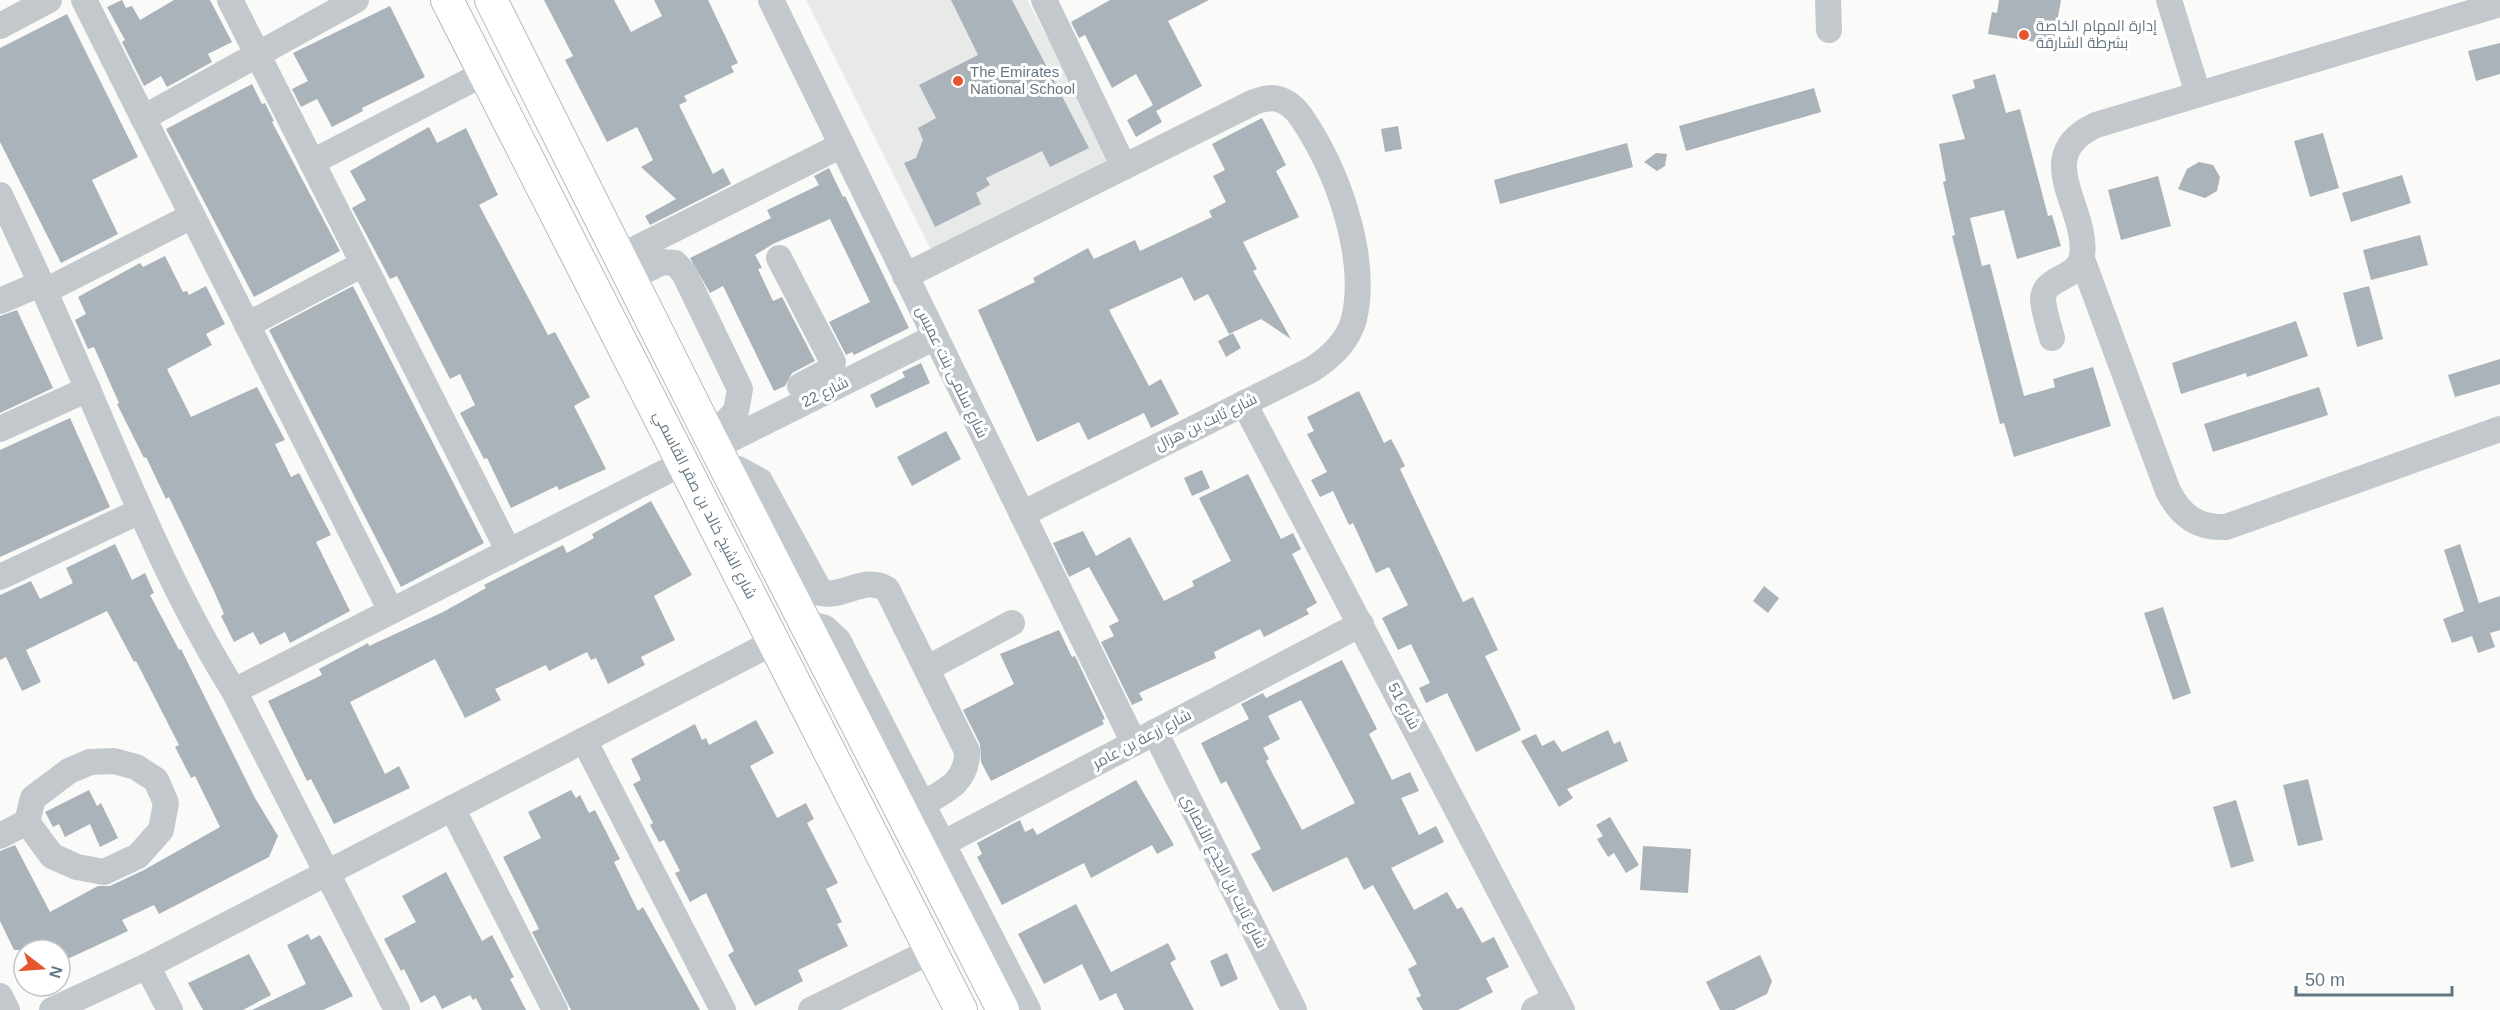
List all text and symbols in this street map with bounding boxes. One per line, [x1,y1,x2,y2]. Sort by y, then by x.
place label: إدارة المهام الخاصة بشرطة الشارقة [2036,17,2157,52]
marker: إدارة المهام الخاصة بشرطة الشارقة [2017,28,2031,42]
place label: The Emirates National School [970,63,1075,97]
marker: The Emirates National School [951,74,965,88]
street label: شارع سلمى بنت عميس [910,303,992,442]
street label: شارع 22 [799,373,852,413]
street label: شارع ثابت بن هزال [1152,390,1261,456]
street label: شارع الشيخ خالد بن صقر القاسمي [647,408,760,603]
street label: شارع 51 [1383,680,1424,733]
street label: شارع زرعة بن عامر [1089,705,1195,775]
street label: شارع ثابت بن الجذع الأنصاري [1175,791,1271,953]
north arrow [12,938,72,998]
scale bar [2296,959,2452,997]
text: N [46,964,66,980]
text: 50 m [2305,970,2345,990]

